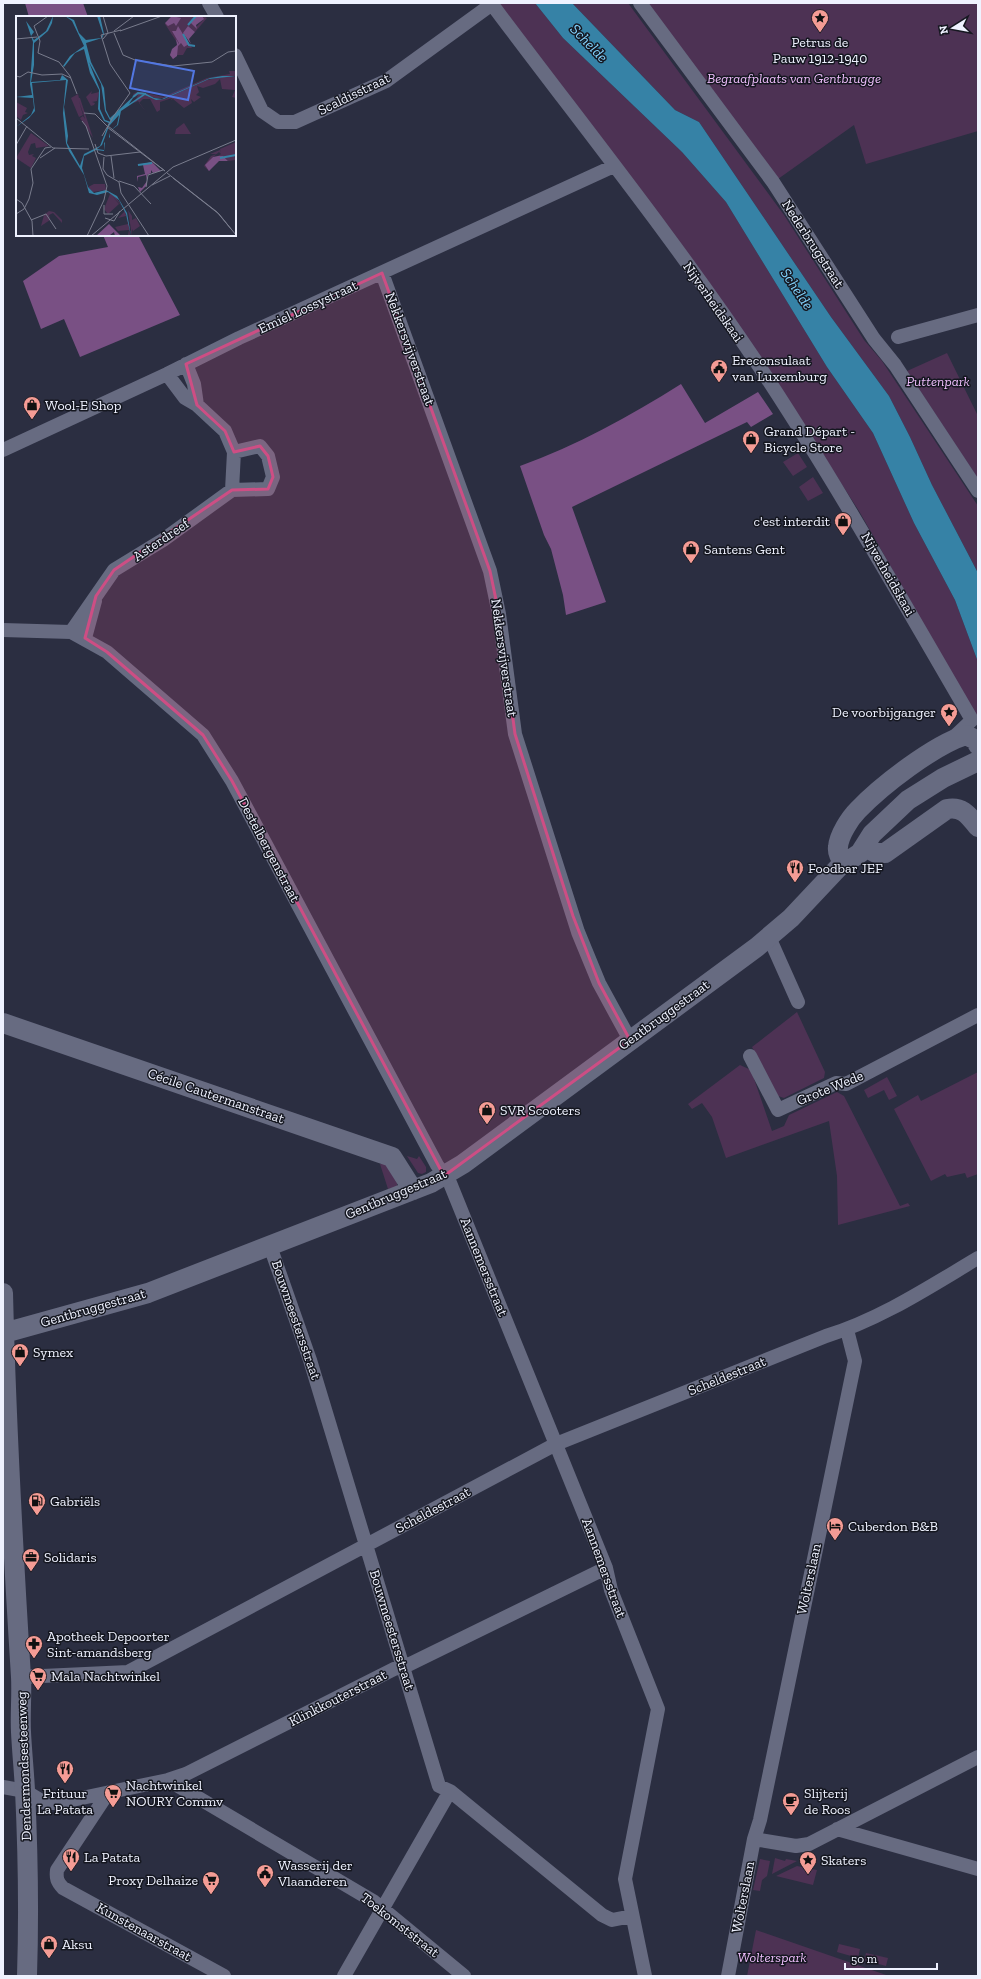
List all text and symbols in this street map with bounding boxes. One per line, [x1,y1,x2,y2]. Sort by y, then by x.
place icon: Petrus de Pauw 1912-1940 [810,8,830,33]
north arrow [933,8,973,48]
inset map [16,16,236,236]
water label: Schelde [566,20,612,66]
text: N [936,24,951,35]
place label: Petrus de Pauw 1912-1940 [773,34,867,67]
street label: Scaldisstraat [315,69,394,119]
park label: Begraafplaats van Gentbrugge [707,70,881,87]
street label: Nederbrugstraat [778,197,848,292]
street label: Nijverheidskaai [679,259,747,345]
water label: Schelde [777,265,817,313]
street label: Emiel Lossystraat [256,276,361,337]
street label: Nekkersvijverstraat [382,290,439,409]
place label: Ereconsulaat van Luxemburg [732,352,827,385]
public building icon: Ereconsulaat van Luxemburg [709,358,729,383]
park label: Puttenpark [906,373,970,390]
shop icon: Wool-E Shop [22,395,42,420]
place label: Wool-E Shop [45,397,122,414]
place label: Grand Départ - Bicycle Store [764,423,855,456]
shop icon: Grand Départ - Bicycle Store [741,429,761,454]
shop icon: c'est interdit [833,511,853,536]
place label: c'est interdit [754,513,831,530]
street label: Asterdreef [130,514,194,565]
street label: Nijverheidskaai [857,529,919,619]
shop icon: Santens Gent [681,539,701,564]
place label: Santens Gent [704,541,786,558]
street label: Nekkersvijverstraat [487,598,521,719]
place icon: De voorbijganger [939,702,959,727]
place label: De voorbijganger [832,704,936,721]
street label: Destelbergenstraat [234,795,304,906]
restaurant icon: Foodbar JEF [785,858,805,883]
place label: Foodbar JEF [808,860,883,877]
street label: Gentbruggestraat [615,976,714,1054]
street label: Cécile Cautermanstraat [145,1065,287,1128]
street label: Grote Wede [794,1067,866,1109]
shop icon: SVR Scooters [477,1100,497,1125]
place label: SVR Scooters [500,1102,580,1119]
street label: Gentbruggestraat [343,1165,450,1223]
street label: Aannemersstraat [456,1215,512,1320]
street label: Bouwmeestersstraat [268,1258,325,1383]
street label: Gentbruggestraat [38,1285,148,1331]
shop icon: Symex [10,1342,30,1367]
place label: Symex [33,1344,73,1361]
street label: Scheldestraat [686,1352,769,1399]
street label: Scheldestraat [393,1483,474,1537]
fuel station icon: Gabriëls [27,1491,47,1516]
place label: Gabriëls [50,1493,100,1510]
street label: Aannemersstraat [578,1516,630,1621]
hotel icon: Cuberdon B&B [825,1516,845,1541]
place label: Cuberdon B&B [848,1518,938,1535]
street label: Wolterslaan [793,1542,825,1616]
office icon: Solidaris [21,1547,41,1572]
place label: Solidaris [44,1549,97,1566]
street label: Bouwmeestersstraat [366,1568,419,1693]
place label: Apotheek Depoorter Sint-amandsberg [47,1628,170,1661]
pharmacy icon: Apotheek Depoorter Sint-amandsberg [24,1634,44,1659]
supermarket icon: Mala Nachtwinkel [28,1666,48,1691]
street label: Klinkkouterstraat [286,1666,391,1730]
place label: Mala Nachtwinkel [51,1668,160,1685]
street label: Dendermondsesteenweg [13,1691,35,1841]
restaurant icon: Frituur La Patata [55,1759,75,1784]
place label: Nachtwinkel NOURY Commv [126,1777,223,1810]
supermarket icon: Nachtwinkel NOURY Commv [103,1783,123,1808]
place label: Frituur La Patata [37,1785,93,1818]
place label: Slijterij de Roos [804,1785,850,1818]
cafe icon: Slijterij de Roos [781,1791,801,1816]
restaurant icon: La Patata [61,1847,81,1872]
place label: La Patata [84,1849,140,1866]
place icon: Skaters [798,1850,818,1875]
place label: Skaters [821,1852,866,1869]
place label: Wasserij der Vlaanderen [277,1857,353,1890]
street label: Wolterslaan [728,1860,758,1934]
public building icon: Wasserij der Vlaanderen [255,1863,275,1888]
supermarket icon: Proxy Delhaize [201,1870,221,1895]
place label: Proxy Delhaize [108,1872,198,1889]
street label: Toekomststraat [357,1889,443,1961]
street label: Kunstenaarstraat [94,1899,195,1966]
shop icon: Aksu [39,1934,59,1959]
place label: Aksu [62,1936,92,1953]
scale bar [845,1945,937,1971]
park label: Wolterspark [737,1949,807,1966]
text: 50 m [851,1952,878,1966]

